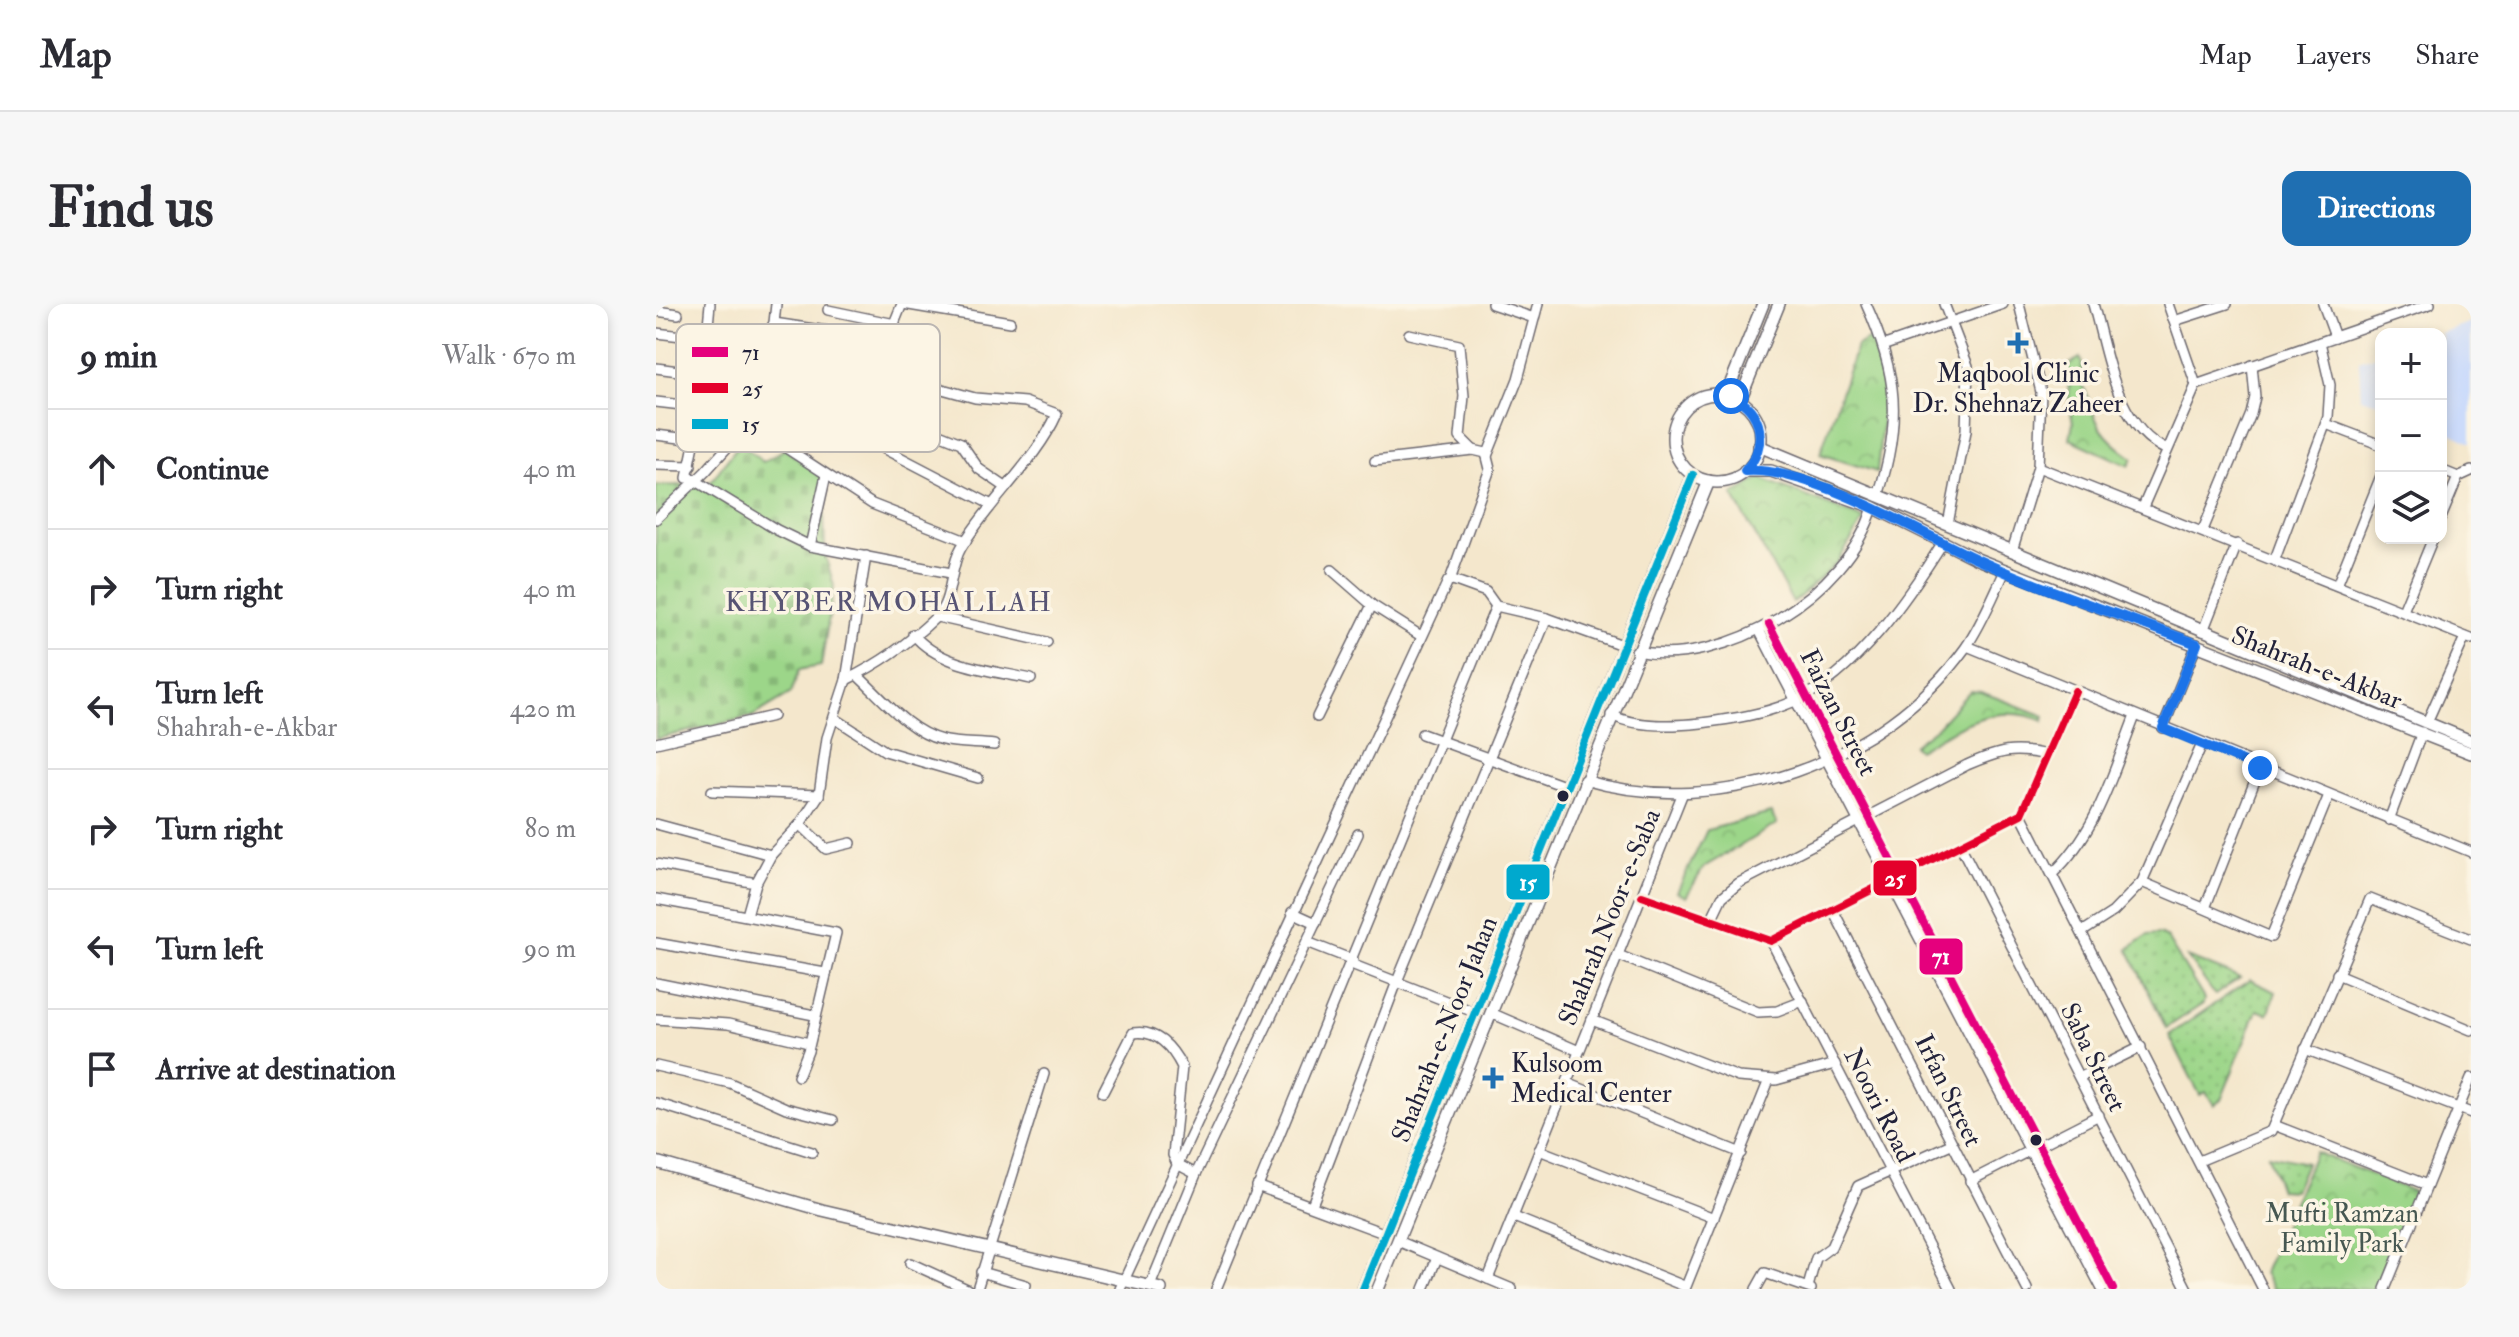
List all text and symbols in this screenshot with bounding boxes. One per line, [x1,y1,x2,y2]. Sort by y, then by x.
text: Map [40,31,111,79]
text: Map [2199,38,2252,73]
text: Layers [2296,38,2371,73]
text: Share [2415,38,2479,73]
button: Directions [2282,171,2471,246]
text: Find us [48,173,214,244]
legend [676,324,940,452]
map controls [2375,328,2447,544]
button: + [2375,328,2447,400]
marker: Maqbool Clinic Dr. Shehnaz Zaheer [2007,332,2029,354]
text: 9 min [80,335,158,378]
text: 71 [742,339,760,367]
text: Walk · 670 m [442,340,576,372]
place label: Maqbool Clinic Dr. Shehnaz Zaheer [1913,358,2124,420]
text: 25 [742,375,763,403]
route start [1713,378,1749,414]
button: − [2375,400,2447,472]
text: 15 [742,411,760,439]
icon: ahead [80,447,124,491]
text: Continue [156,451,269,488]
text: 40 m [523,453,576,485]
button: layers [2375,472,2447,544]
icon: right [80,567,124,611]
text: Turn right [156,571,283,608]
text: 40 m [523,573,576,605]
district label: KHYBER MOHALLAH [725,585,1053,620]
street label: Shahrah-e-Akbar [2227,619,2407,717]
street label: Faizan Street [1793,644,1884,781]
text: Turn left [156,675,263,712]
icon: left [80,687,124,731]
text: 420 m [510,693,576,725]
text: Shahrah-e-Akbar [156,712,337,744]
route end [2242,750,2278,786]
unlabelled marker [1555,788,1571,804]
street label: Shahrah Noor-e-Saba [1552,804,1668,1030]
icon: right [80,807,124,851]
text: Turn right [156,811,283,848]
text: 80 m [525,813,576,845]
line badge: 25 [1872,859,1918,897]
line badge: 15 [1505,863,1551,901]
text: 25 [1885,865,1906,893]
text: 15 [1519,869,1537,897]
street label: Shahrah-e-Noor Jahan [1385,912,1505,1147]
icon: left [80,927,124,971]
text: Turn left [156,931,263,968]
text: 90 m [524,933,576,965]
line badge: 71 [1918,937,1964,976]
text: 71 [1932,943,1950,971]
street label: Saba Street [2053,998,2133,1117]
street label: Irfan Street [1907,1029,1989,1152]
street label: Noori Road [1837,1043,1922,1168]
icon: arrive [80,1047,124,1091]
place label: Kulsoom Medical Center [1511,1048,1672,1110]
text: Arrive at destination [156,1051,396,1088]
marker: Kulsoom Medical Center [1482,1067,1504,1089]
unlabelled marker [2028,1132,2044,1148]
park label: Mufti Ramzan Family Park [2265,1198,2419,1260]

